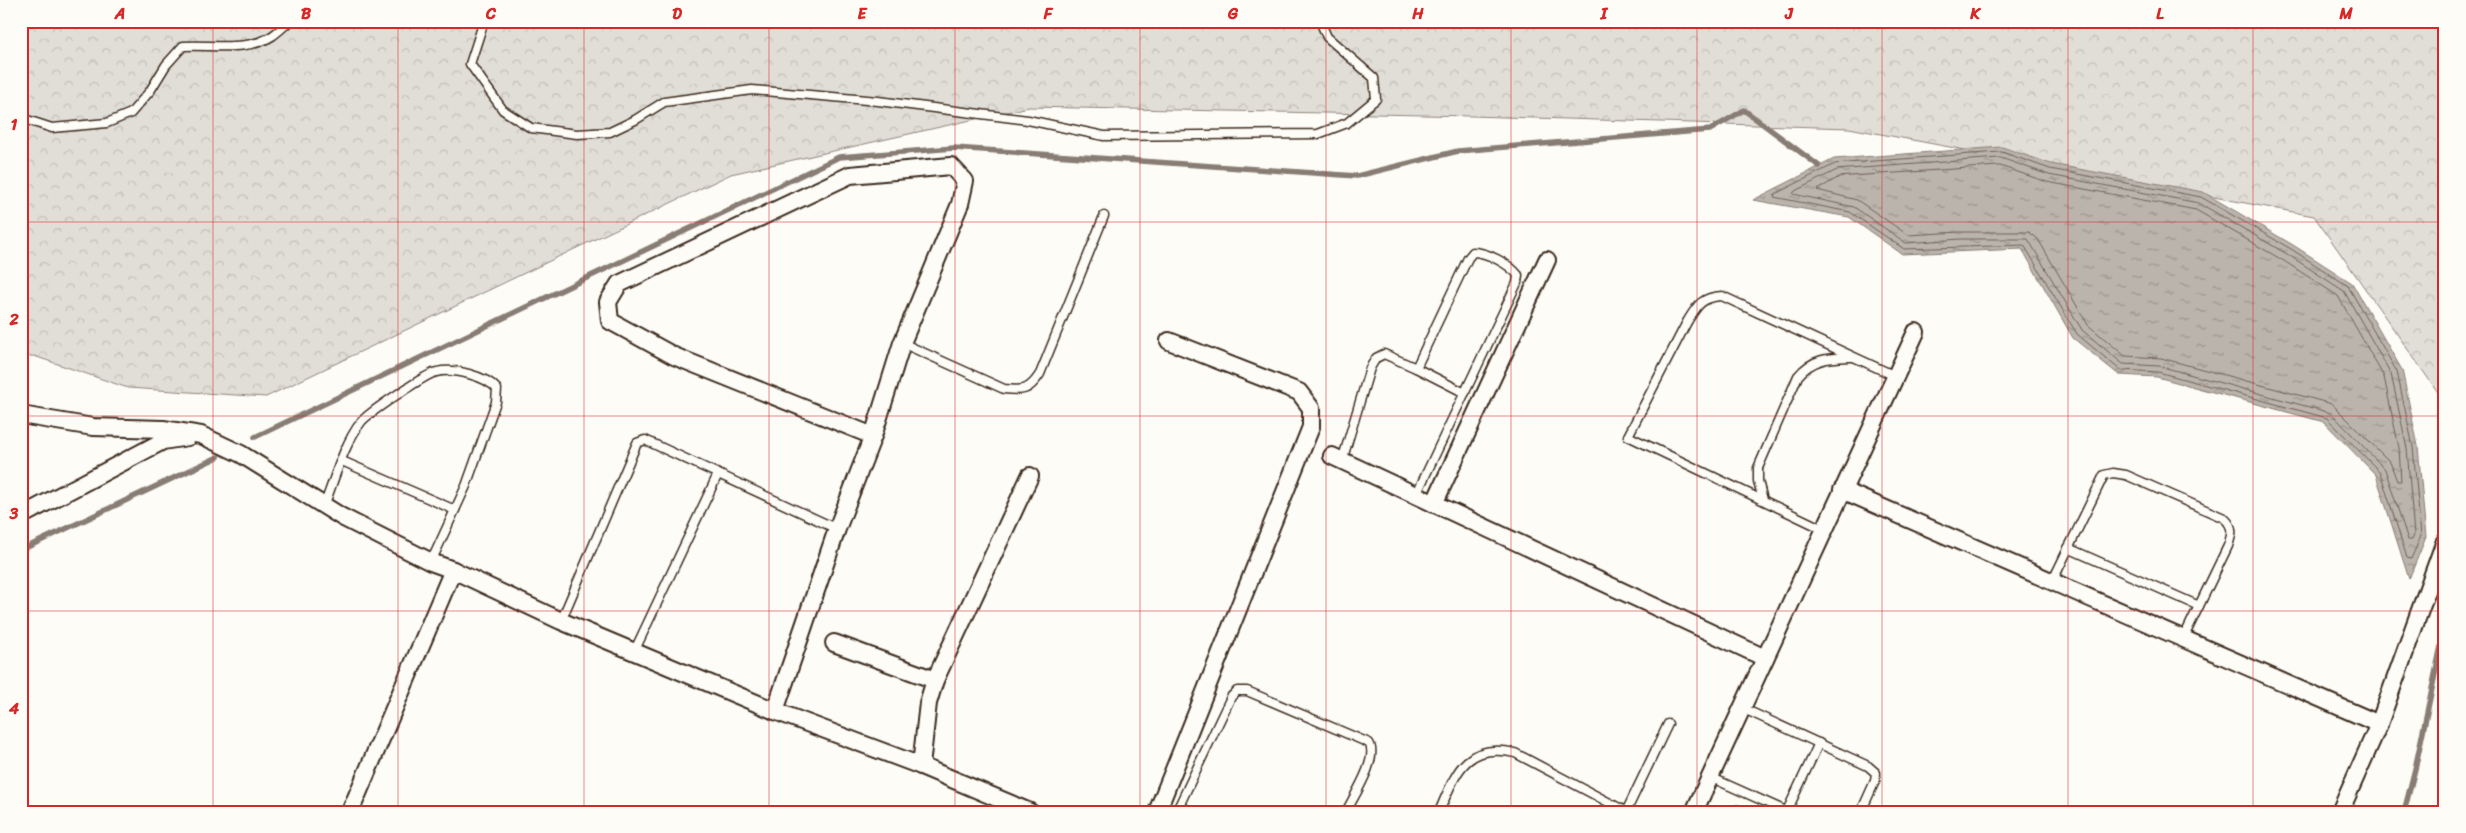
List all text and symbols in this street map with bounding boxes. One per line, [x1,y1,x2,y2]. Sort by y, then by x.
text: A [114,0,125,28]
text: B [301,0,312,28]
text: C [485,0,497,28]
text: D [672,0,682,28]
text: E [858,0,868,28]
text: F [1043,0,1054,28]
text: G [1227,0,1239,28]
text: H [1411,0,1424,28]
text: I [1600,0,1609,28]
text: J [1784,0,1794,28]
text: K [1969,0,1981,28]
text: L [2156,0,2164,28]
text: M [2338,0,2353,28]
text: 1 [11,110,18,139]
text: 2 [8,305,19,334]
text: 3 [9,499,19,528]
text: 4 [8,694,19,723]

